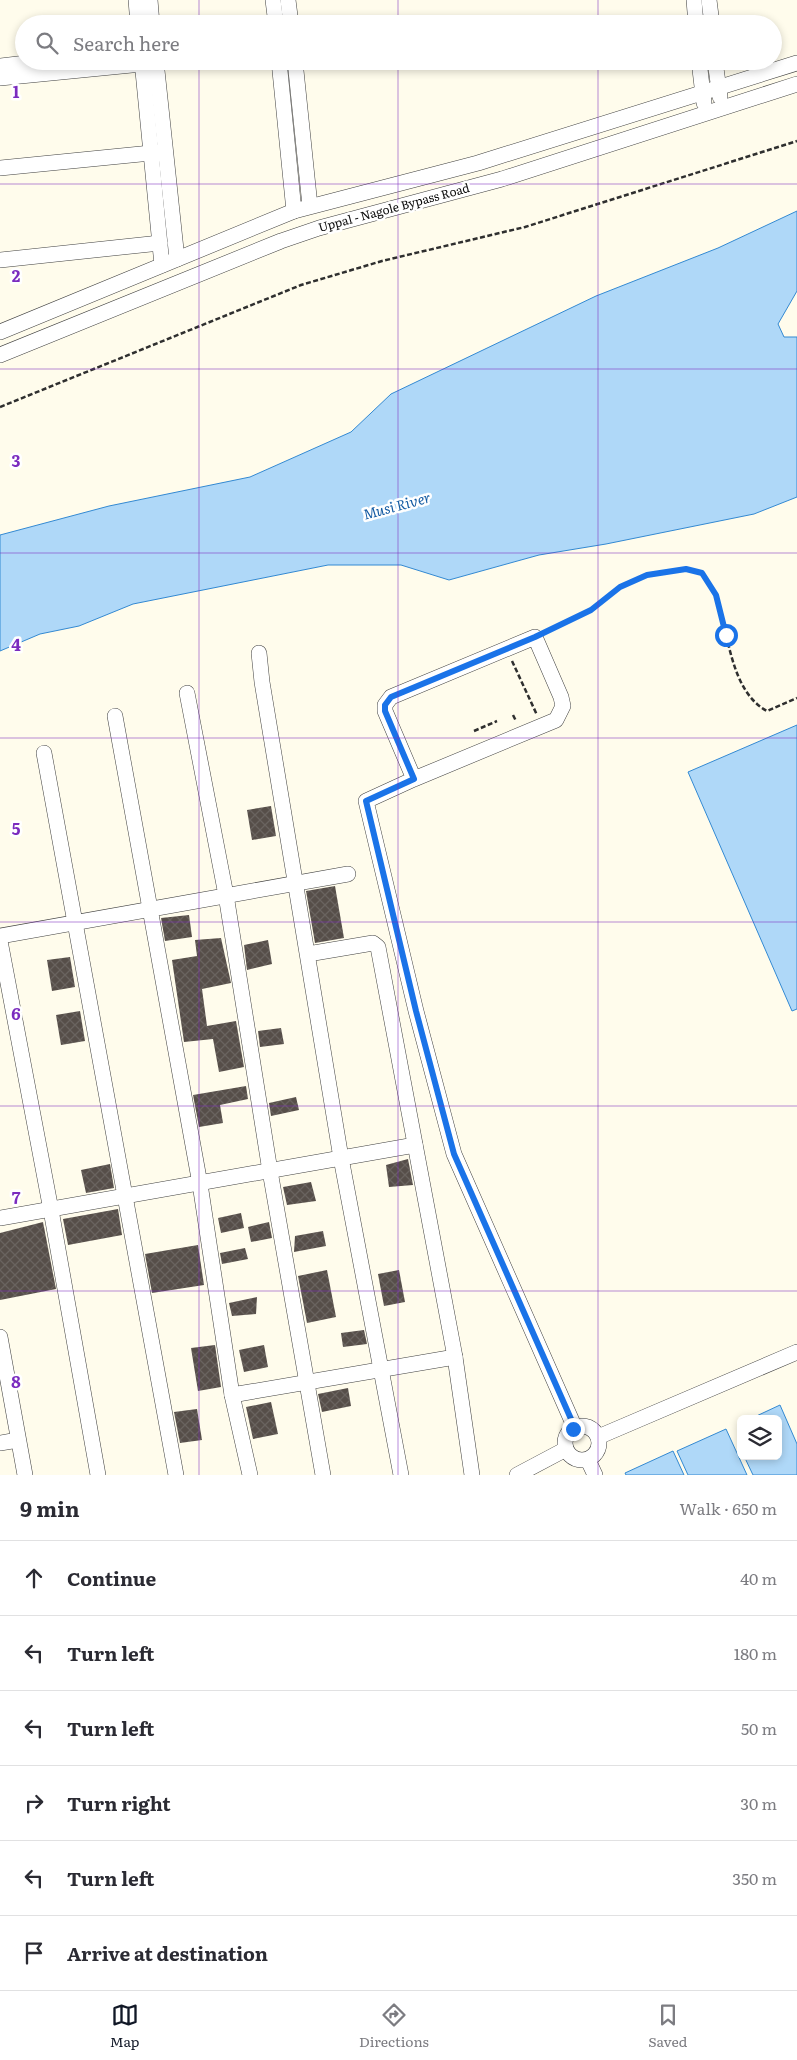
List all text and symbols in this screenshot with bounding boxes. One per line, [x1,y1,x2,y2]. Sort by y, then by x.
search box [15,15,782,70]
icon: search [33,29,61,57]
text: Search here [73,29,180,57]
text: 1 [13,79,20,103]
street label: Uppal - Nagole Bypass Road [316,178,472,236]
text: 2 [12,263,21,287]
text: 3 [12,448,21,472]
water label: Musi River [361,486,433,524]
route start [715,624,738,647]
text: 4 [11,632,21,656]
text: 5 [12,816,21,840]
text: 6 [11,1001,21,1025]
text: 7 [12,1185,21,1209]
text: 8 [11,1369,21,1393]
map controls [737,1415,782,1460]
button: layers [737,1415,782,1460]
route end [562,1418,585,1441]
text: 9 min [20,1492,80,1523]
text: Walk · 650 m [680,1496,777,1520]
icon: ahead [20,1564,48,1592]
text: Continue [67,1564,156,1592]
text: 40 m [740,1566,777,1590]
icon: left [20,1639,48,1667]
text: Turn left [67,1639,154,1667]
text: 180 m [734,1641,777,1665]
icon: left [20,1714,48,1742]
text: Turn left [67,1714,154,1742]
text: 50 m [741,1716,777,1740]
icon: right [20,1789,48,1817]
text: Turn right [67,1789,171,1817]
text: 30 m [740,1791,777,1815]
icon: left [20,1864,48,1892]
text: Turn left [67,1864,154,1892]
text: 350 m [732,1866,777,1890]
icon: arrive [20,1939,48,1967]
text: Arrive at destination [67,1939,268,1967]
tab: Map [110,2001,140,2051]
tab: Directions [359,2001,429,2051]
tab: Saved [648,2001,687,2051]

